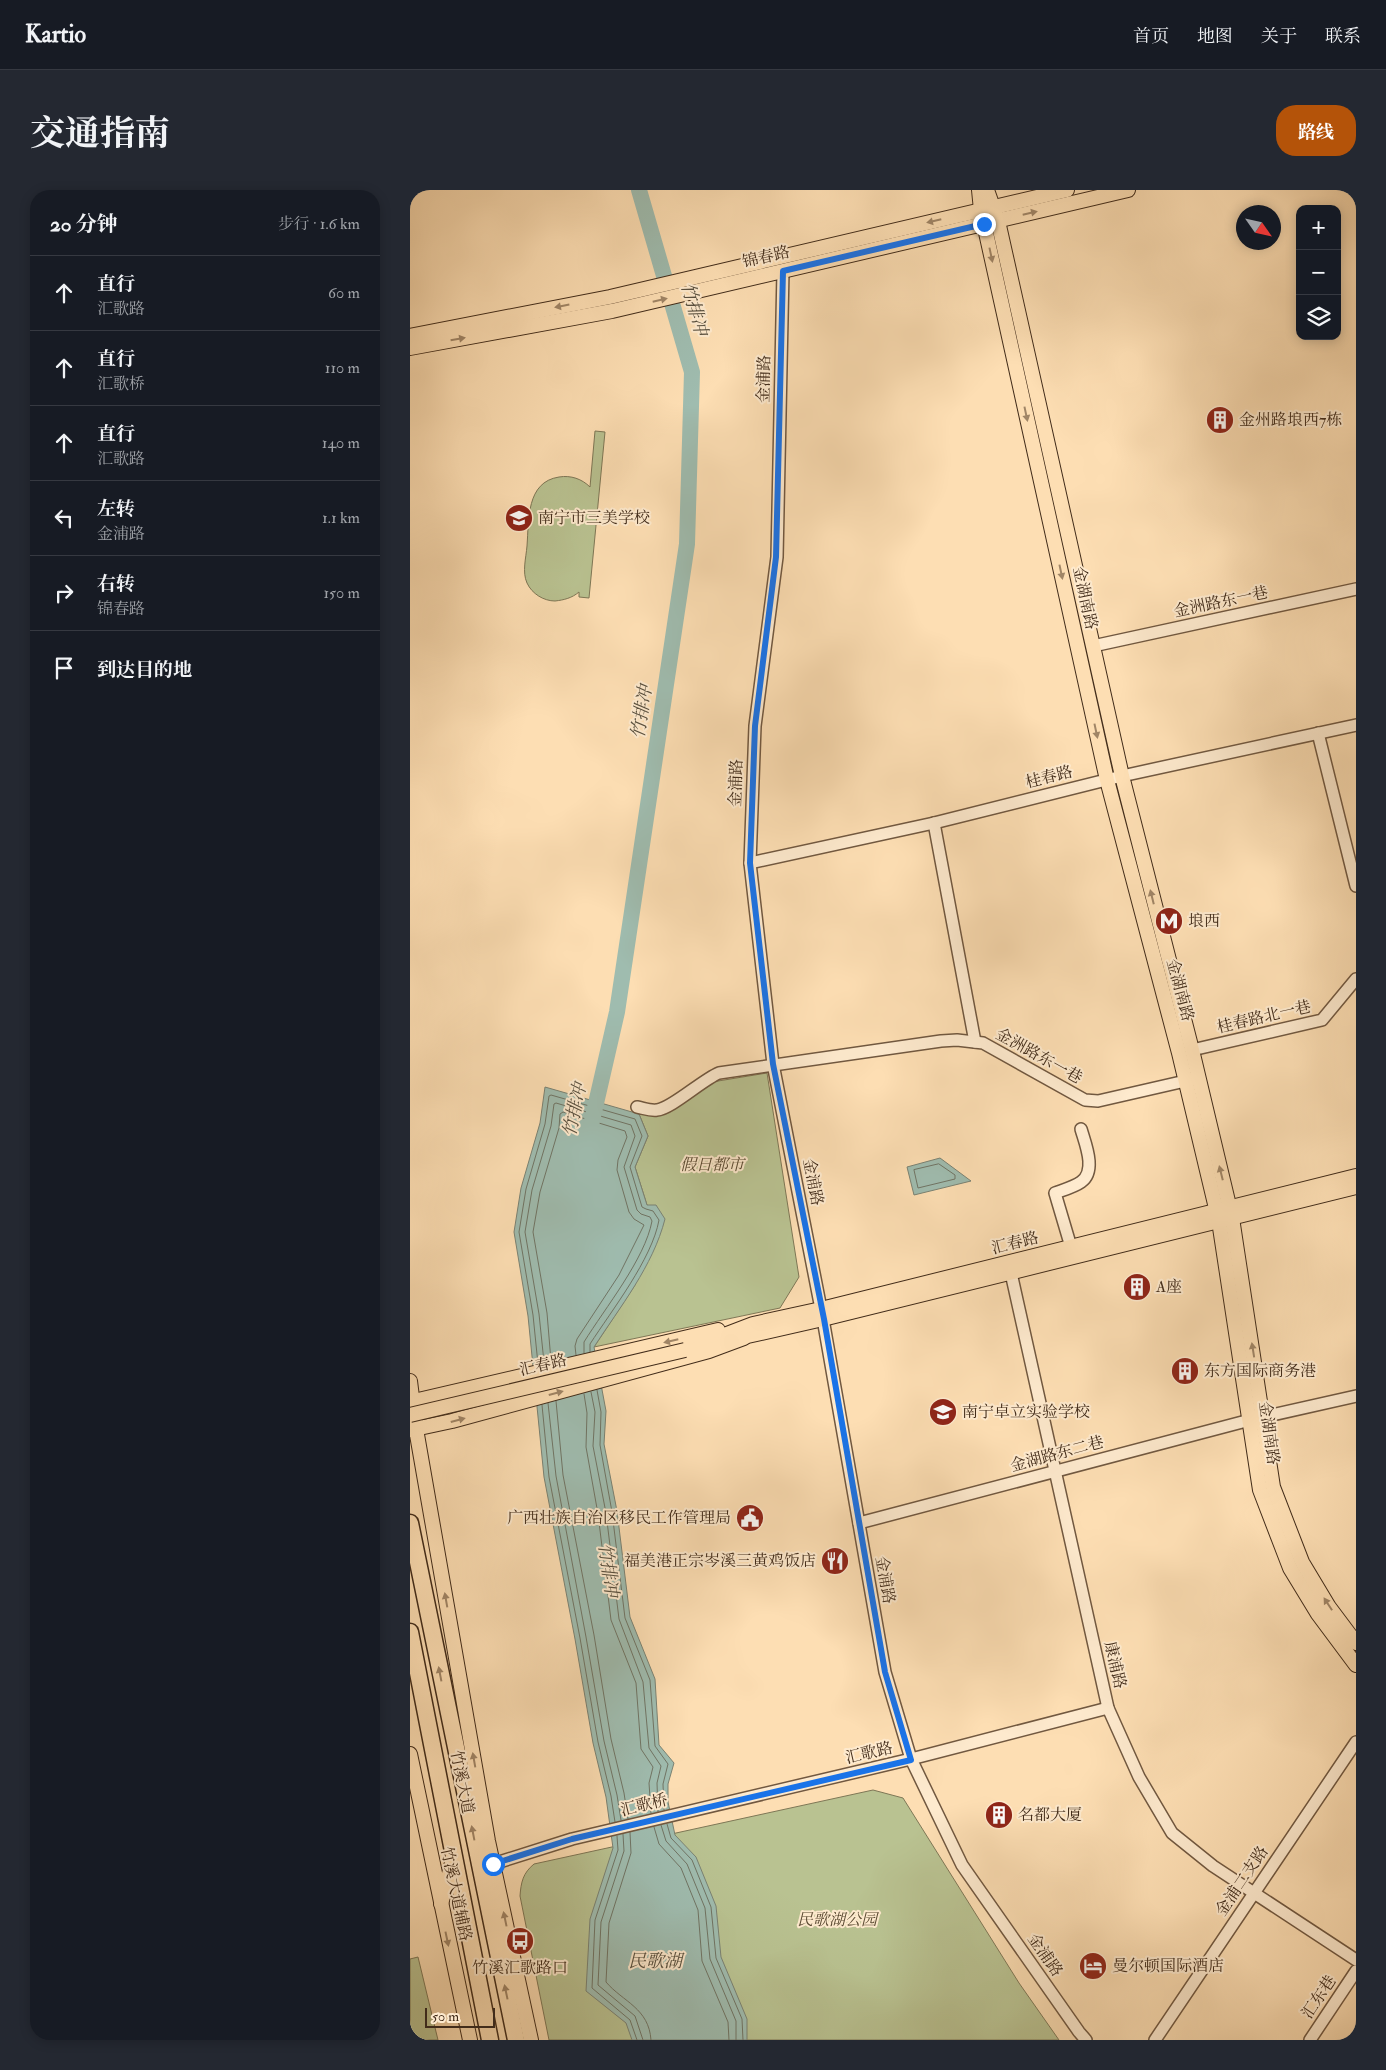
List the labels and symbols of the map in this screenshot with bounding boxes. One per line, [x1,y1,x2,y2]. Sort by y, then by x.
north arrow [1236,205,1281,250]
one-way arrow [1022,209,1037,217]
route end [973,213,996,236]
one-way arrow [927,217,942,225]
street label: 锦春路 [740,242,792,272]
one-way arrow [988,247,996,263]
water label: 竹排冲 [676,280,713,340]
one-way arrow [652,296,667,304]
one-way arrow [554,303,570,311]
one-way arrow [450,335,466,343]
street label: 金浦路 [754,355,774,403]
building icon: 金州路埌西7栋 [1205,405,1235,435]
one-way arrow [1023,406,1031,422]
place label: 金州路埌西7栋 [1239,410,1342,430]
school or university icon: 南宁市三美学校 [504,503,534,533]
place label: 南宁市三美学校 [538,508,650,528]
one-way arrow [1057,565,1065,580]
street label: 金湖南路 [1069,565,1101,631]
street label: 金洲路东一巷 [1172,582,1270,622]
water label: 竹排冲 [626,682,658,740]
one-way arrow [1092,724,1100,739]
street label: 金浦路 [725,759,747,807]
street label: 桂春路 [1023,761,1075,793]
one-way arrow [1148,889,1156,904]
metro station icon: 埌西 [1154,906,1184,936]
place label: 埌西 [1188,911,1220,931]
street label: 金湖南路 [1162,956,1198,1024]
street label: 桂春路北一巷 [1215,996,1313,1038]
street label: 金洲路东一巷 [992,1024,1086,1088]
water label: 竹排冲 [558,1079,592,1139]
park label: 假日都市 [680,1155,746,1175]
street label: 金浦路 [799,1157,827,1207]
one-way arrow [1217,1166,1225,1181]
street label: 汇春路 [989,1227,1041,1259]
building icon: A座 [1122,1272,1152,1302]
place label: A座 [1155,1277,1182,1297]
one-way arrow [663,1337,678,1345]
one-way arrow [1248,1342,1256,1358]
street label: 汇春路 [517,1350,569,1380]
building icon: 东方国际商务港 [1170,1356,1200,1386]
place label: 东方国际商务港 [1204,1361,1316,1381]
one-way arrow [549,1388,564,1396]
school or university icon: 南宁卓立实验学校 [928,1397,958,1427]
street label: 金湖南路 [1255,1400,1283,1466]
place label: 南宁卓立实验学校 [962,1402,1090,1422]
one-way arrow [450,1415,465,1423]
street label: 金湖路东二巷 [1008,1432,1106,1476]
public building icon: 广西壮族自治区移民工作管理局 [735,1503,765,1533]
place label: 广西壮族自治区移民工作管理局 [507,1508,731,1528]
water label: 竹排冲 [593,1542,623,1600]
restaurant icon: 福美港正宗岑溪三黄鸡饭店 [820,1546,850,1576]
place label: 福美港正宗岑溪三黄鸡饭店 [624,1551,816,1571]
street label: 金浦路 [871,1555,899,1605]
one-way arrow [441,1592,449,1608]
one-way arrow [1323,1597,1332,1610]
street label: 康浦路 [1100,1639,1130,1691]
one-way arrow [436,1666,444,1682]
street label: 汇歌路 [843,1738,895,1768]
street label: 竹溪大道 [446,1749,478,1815]
one-way arrow [469,1752,477,1768]
street label: 汇歌桥 [618,1789,670,1821]
building icon: 名都大厦 [984,1800,1014,1830]
place label: 名都大厦 [1018,1805,1082,1825]
one-way arrow [468,1825,476,1841]
street label: 金浦二支路 [1211,1842,1273,1920]
street label: 竹溪大道辅路 [436,1845,476,1943]
route start [482,1853,505,1876]
park label: 民歌湖公园 [797,1910,880,1930]
one-way arrow [501,1912,509,1927]
bus stop icon: 竹溪汇歌路口 [505,1926,535,1956]
street label: 金浦路 [1023,1930,1067,1980]
one-way arrow [444,1932,452,1948]
water label: 民歌湖 [628,1950,685,1973]
hotel icon: 曼尔顿国际酒店 [1078,1951,1108,1981]
place label: 曼尔顿国际酒店 [1112,1956,1224,1976]
place label: 竹溪汇歌路口 [472,1958,568,1978]
street label: 汇东巷 [1297,1972,1341,2022]
one-way arrow [502,1985,510,2000]
scale bar [425,2005,495,2028]

